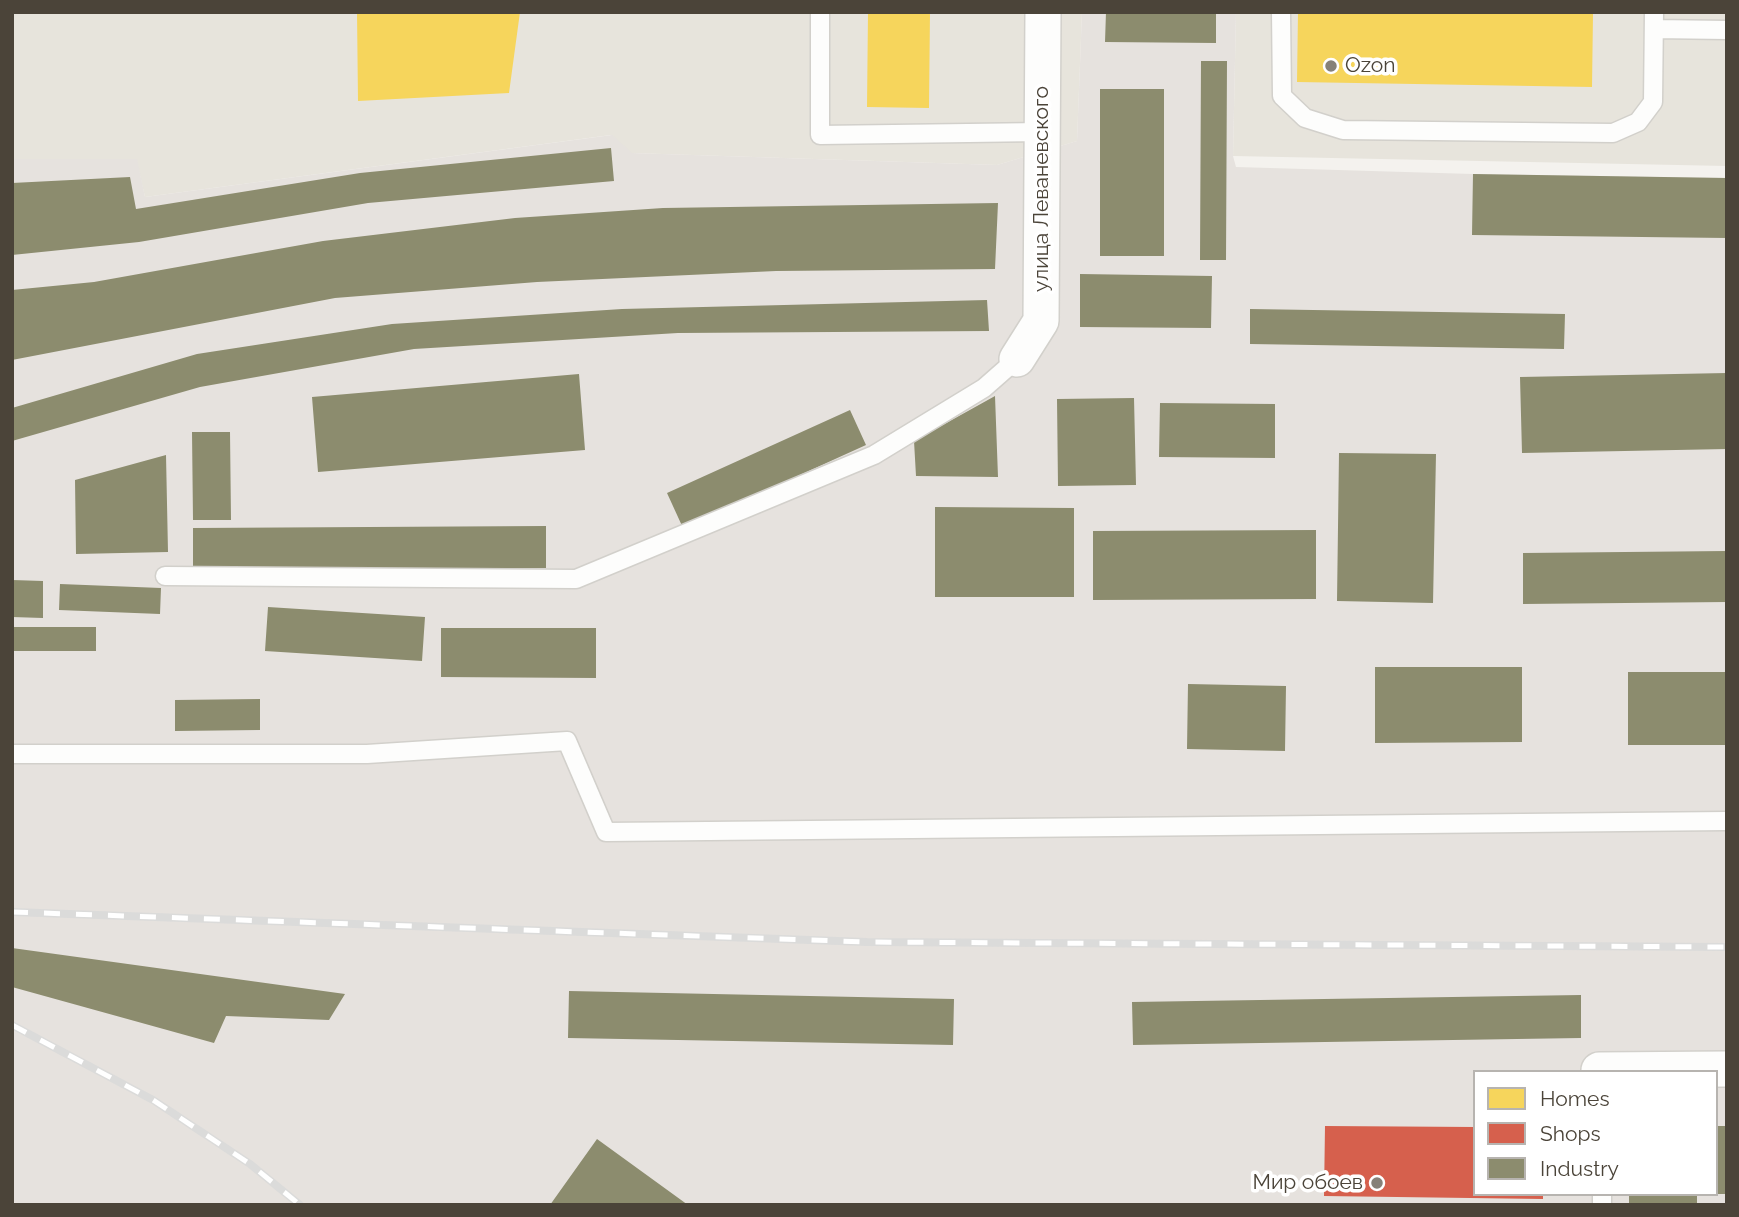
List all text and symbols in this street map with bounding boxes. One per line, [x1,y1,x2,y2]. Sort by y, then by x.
place label: Ozon [1345,53,1396,79]
marker: Ozon [1323,58,1339,74]
street label: улица Леваневского [1029,86,1055,292]
legend [1473,1070,1718,1196]
text: Homes [1540,1086,1610,1111]
text: Shops [1540,1121,1601,1146]
text: Industry [1540,1156,1619,1181]
place label: Мир обоев [1252,1170,1363,1196]
marker: Мир обоев [1369,1175,1385,1191]

